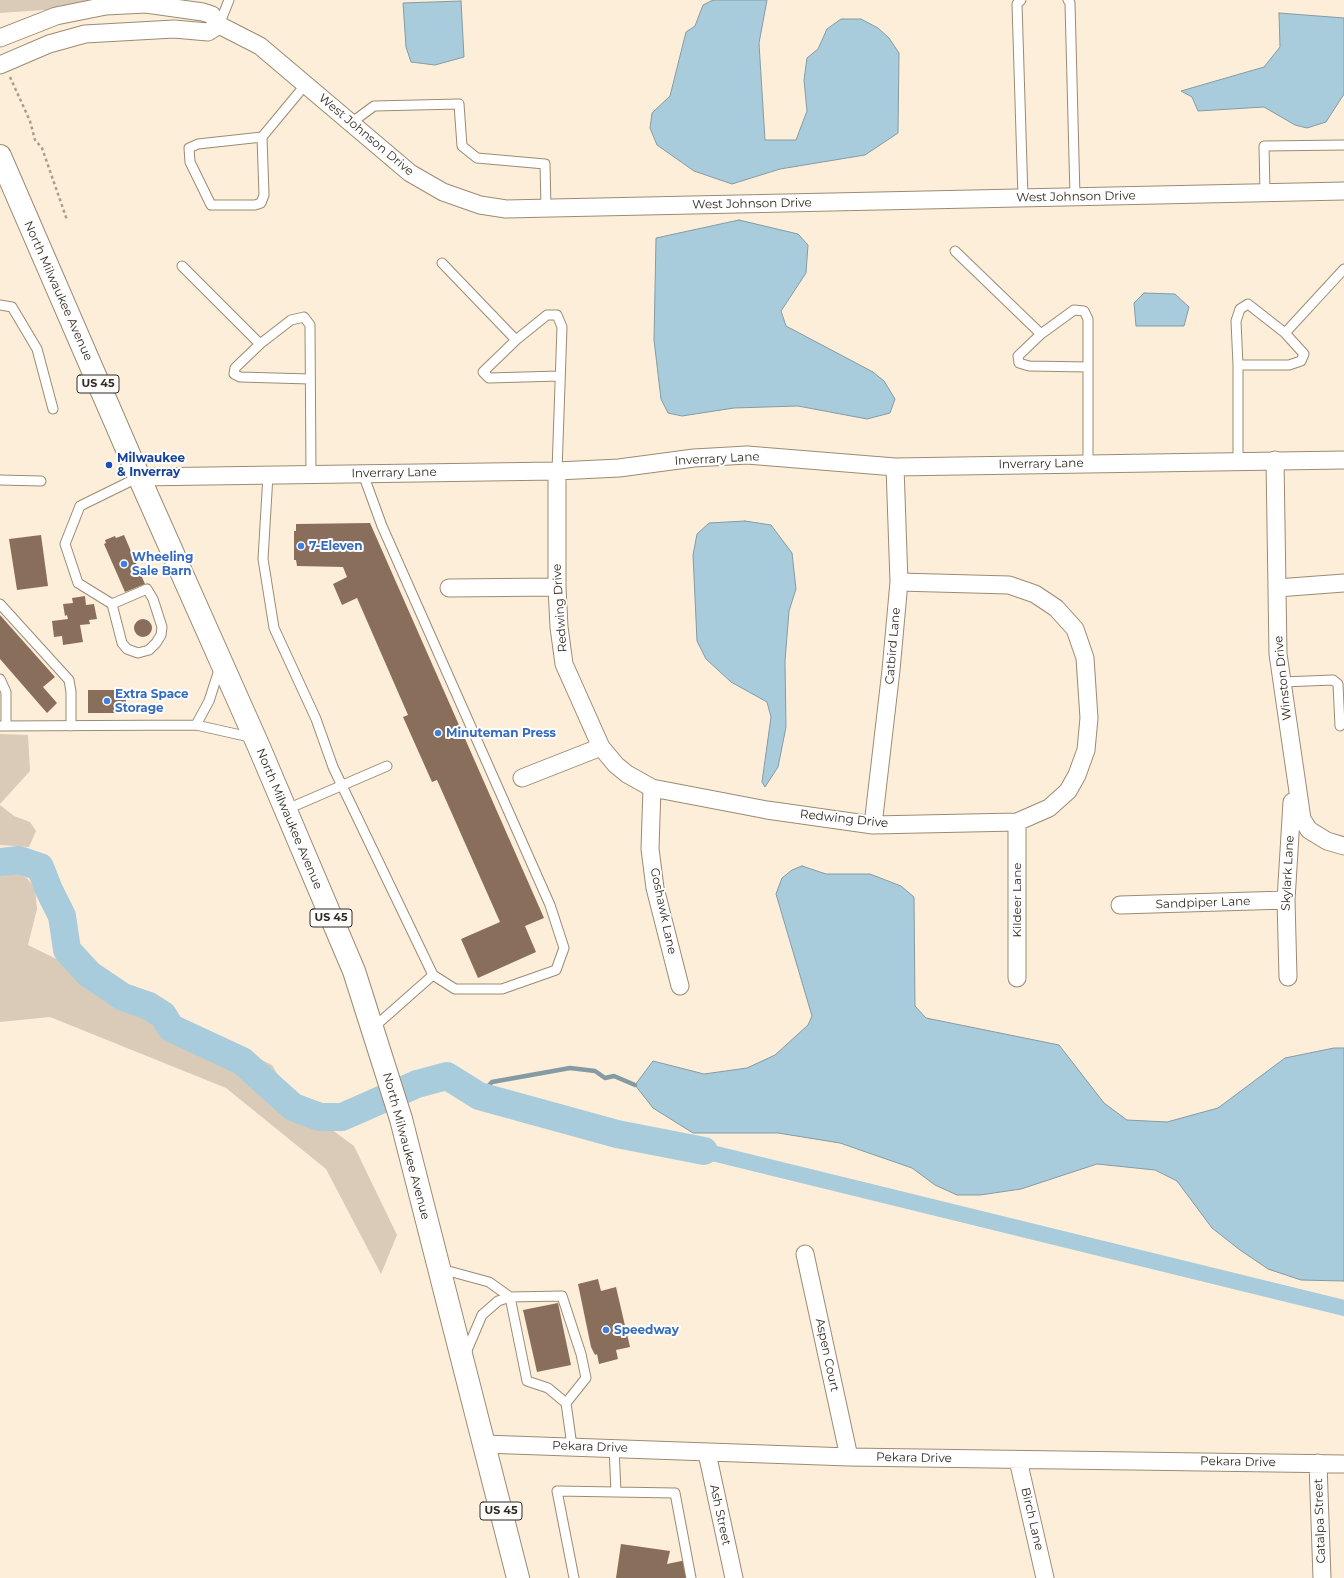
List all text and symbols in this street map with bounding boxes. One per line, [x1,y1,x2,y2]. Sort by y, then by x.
street label: West Johnson Drive [316,91,416,179]
street label: West Johnson Drive [1016,189,1136,205]
street label: West Johnson Drive [692,196,812,212]
street label: North Milwaukee Avenue [21,219,95,363]
road number: US 45 [77,375,119,393]
street label: Inverrary Lane [674,450,760,468]
place label: Milwaukee & Inverray [117,451,185,479]
street label: Inverrary Lane [998,456,1084,472]
marker: Milwaukee & Inverray [104,460,114,470]
street label: Inverrary Lane [351,465,437,481]
place label: 7-Eleven [309,539,362,553]
marker: 7-Eleven [296,541,306,551]
place label: Wheeling Sale Barn [132,550,193,578]
marker: Wheeling Sale Barn [119,559,129,569]
street label: Redwing Drive [550,563,570,653]
street label: Catbird Lane [882,607,904,685]
street label: Winston Drive [1271,635,1295,721]
place label: Extra Space Storage [115,687,189,715]
marker: Extra Space Storage [102,696,112,706]
place label: Minuteman Press [446,726,556,740]
marker: Minuteman Press [433,728,443,738]
street label: North Milwaukee Avenue [253,746,325,892]
street label: Redwing Drive [799,807,889,831]
street label: Skylark Lane [1279,835,1297,911]
street label: Kildeer Lane [1010,862,1024,938]
street label: Goshawk Lane [647,866,679,956]
street label: Sandpiper Lane [1155,894,1251,912]
road number: US 45 [310,909,352,927]
street label: North Milwaukee Avenue [379,1071,433,1221]
street label: Aspen Court [812,1317,842,1393]
place label: Speedway [614,1323,679,1337]
marker: Speedway [601,1325,611,1335]
street label: Pekara Drive [552,1438,628,1456]
street label: Pekara Drive [876,1450,952,1466]
street label: Pekara Drive [1200,1454,1276,1470]
street label: Catalpa Street [1311,1478,1329,1564]
street label: Ash Street [707,1483,733,1547]
street label: Birch Lane [1018,1486,1046,1552]
road number: US 45 [480,1502,522,1520]

